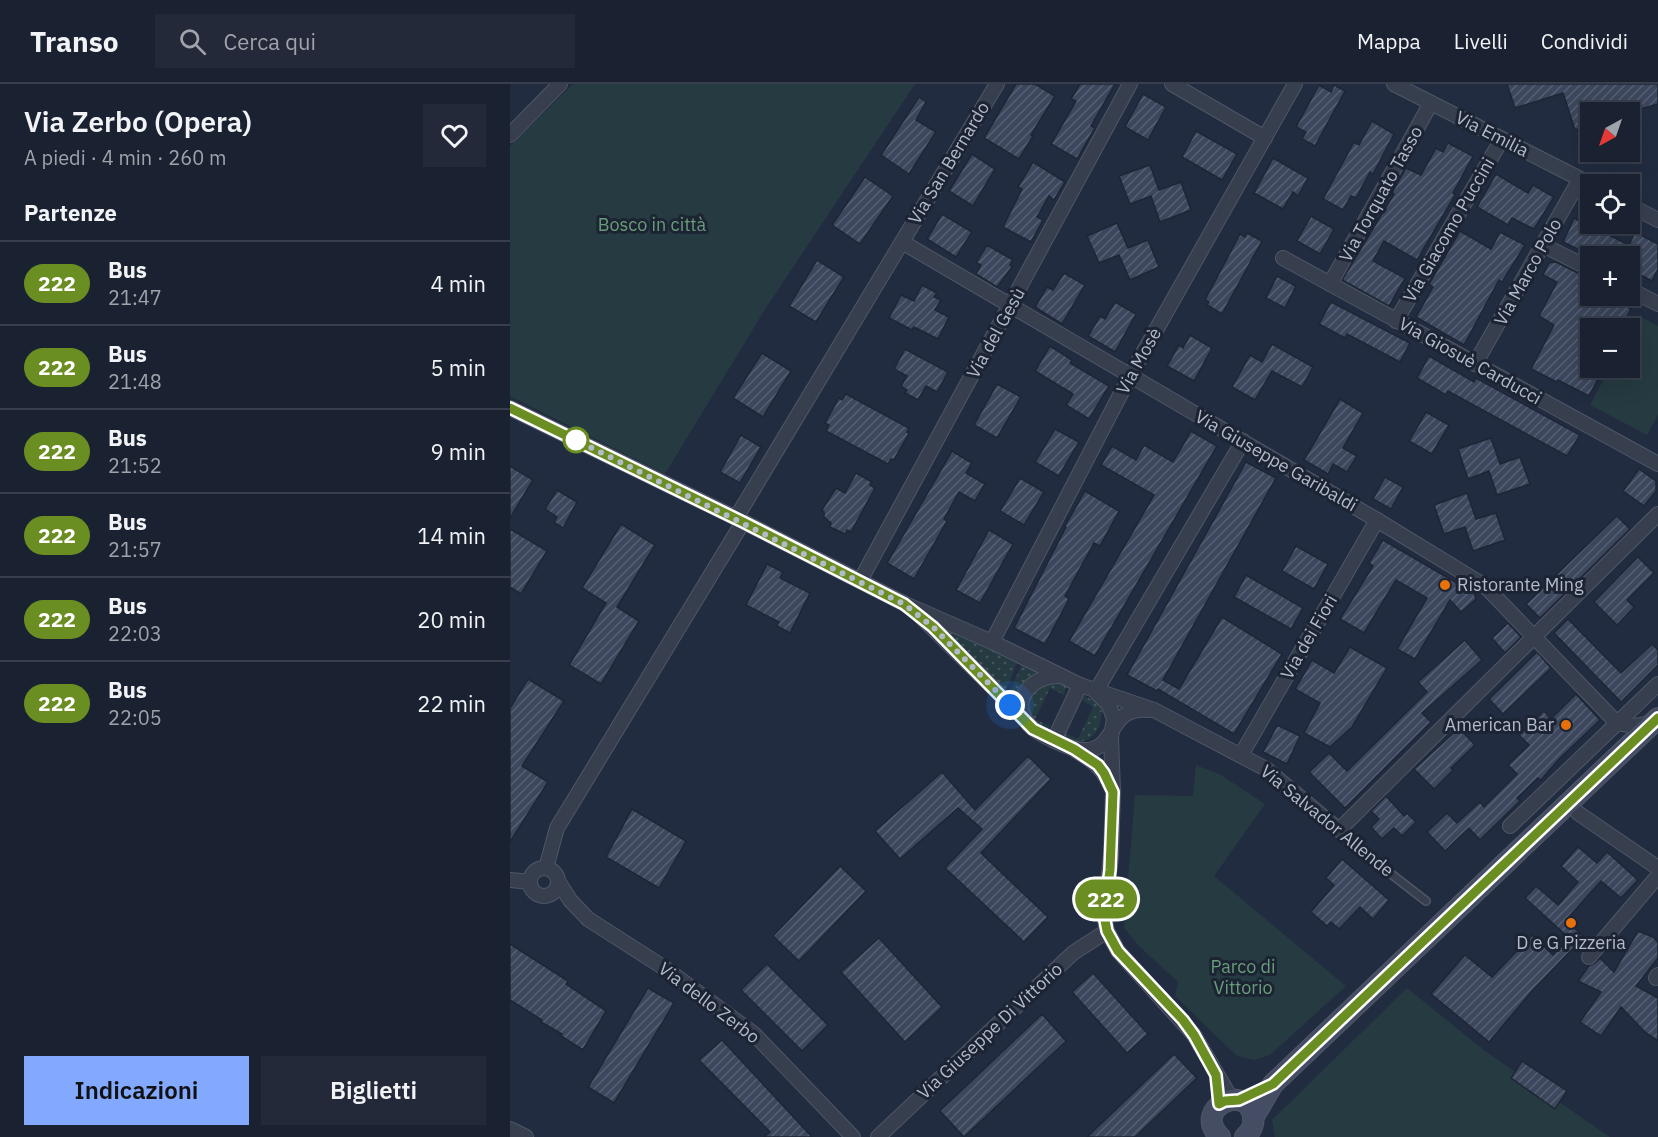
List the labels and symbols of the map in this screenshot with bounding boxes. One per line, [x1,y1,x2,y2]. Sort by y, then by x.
street label: Via San Bernardo [903,97,994,228]
north arrow [1580,102,1640,162]
street label: Via Emilia [1452,105,1533,162]
street label: Via Torquato Tasso [1334,122,1427,266]
street label: Via Giacomo Puccini [1398,153,1499,306]
park label: Bosco in città [598,213,707,236]
street label: Via Marco Polo [1489,214,1566,329]
street label: Via del Gesù [961,283,1030,382]
street label: Via Giosuè Carducci [1395,312,1546,409]
street label: Via Mosè [1111,323,1166,398]
street label: Via Giuseppe Garibaldi [1191,405,1361,516]
unlabelled marker [563,427,589,453]
place label: Ristorante Ming [1457,573,1584,596]
marker: Ristorante Ming [1438,578,1452,592]
street label: Via dei Fiori [1275,590,1342,683]
your location [995,690,1025,720]
place label: American Bar [1445,713,1554,736]
marker: American Bar [1559,718,1573,732]
street label: Via Salvador Allende [1256,760,1399,882]
line badge: 222 [1072,880,1140,918]
marker: D e G Pizzeria [1564,916,1578,930]
place label: D e G Pizzeria [1516,931,1626,954]
park label: Parco di Vittorio [1210,955,1276,999]
street label: Via dello Zerbo [654,957,765,1048]
street label: Via Giuseppe Di Vittorio [912,957,1067,1104]

